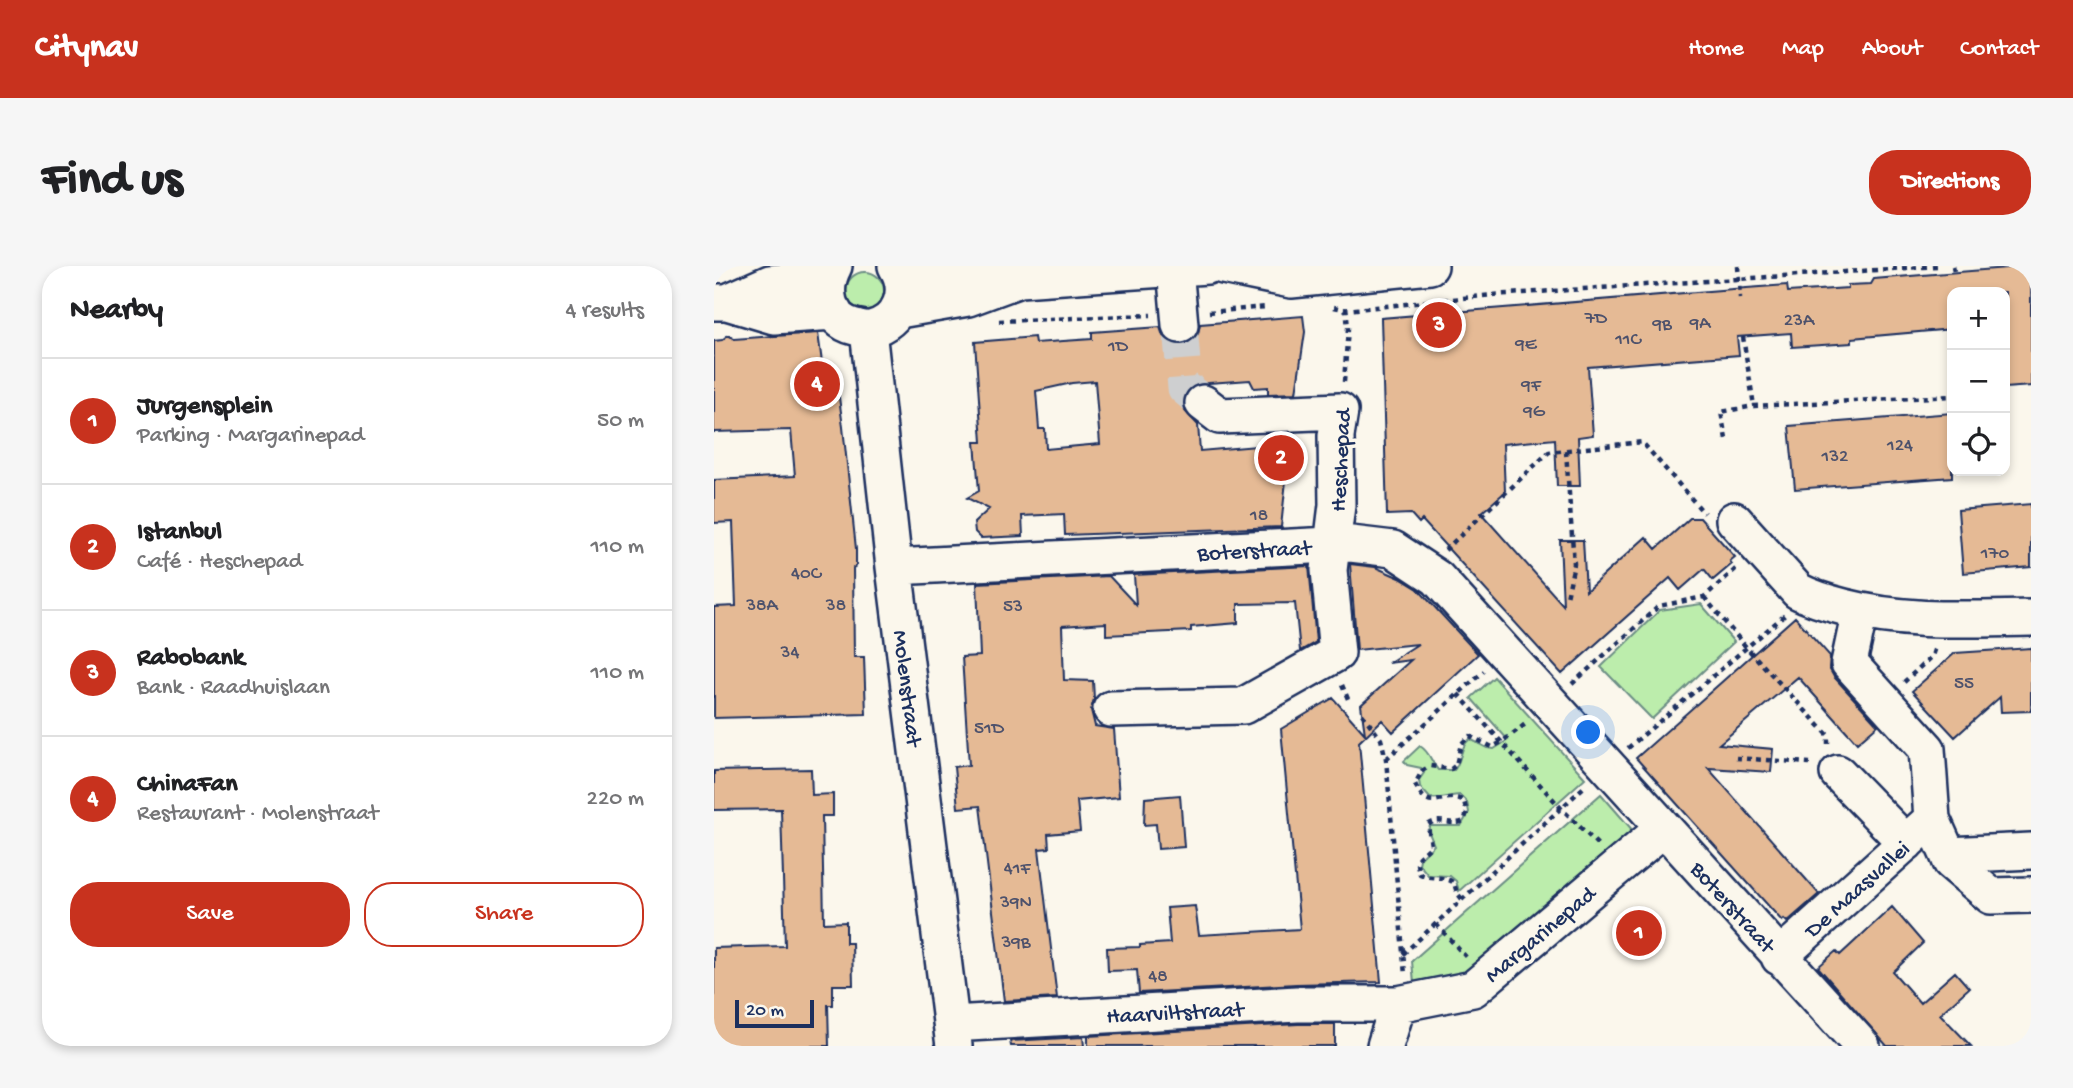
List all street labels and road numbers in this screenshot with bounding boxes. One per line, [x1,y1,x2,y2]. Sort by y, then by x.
street label: Heschepad [1326,406,1359,512]
street label: Boterstraat [1196,536,1313,569]
street label: Molenstraat [885,629,926,750]
street label: De Maasvallei [1799,836,1916,946]
street label: Boterstraat [1683,856,1781,961]
street label: Margarinepad [1480,881,1603,990]
street label: Haarviltstraat [1106,997,1246,1032]

